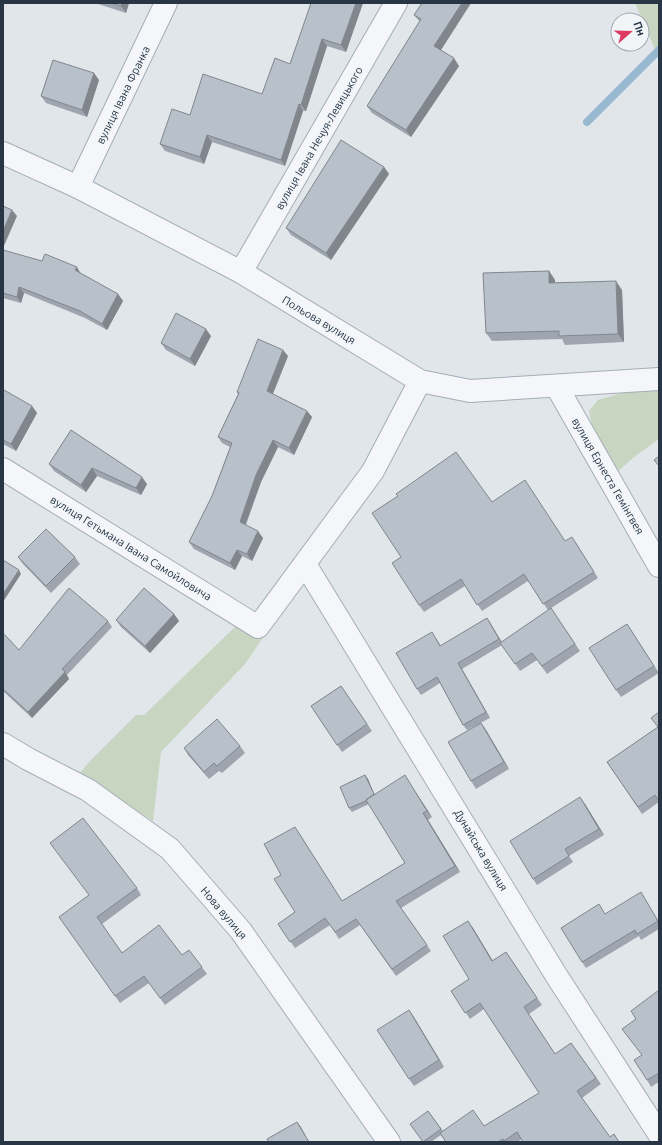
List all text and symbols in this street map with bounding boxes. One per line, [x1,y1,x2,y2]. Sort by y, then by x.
north arrow [610,12,650,52]
text: Пн [631,20,648,37]
street label: вулиця Івана Франка [94,44,152,146]
street label: вулиця Івана Нечуя-Левицького [273,64,365,212]
street label: Польова вулиця [280,293,358,347]
street label: вулиця Ернеста Гемінгвея [570,416,646,536]
street label: вулиця Гетьмана Івана Самойловича [48,493,214,603]
street label: Дунайська вулиця [452,807,510,893]
street label: Нова вулиця [199,884,249,942]

